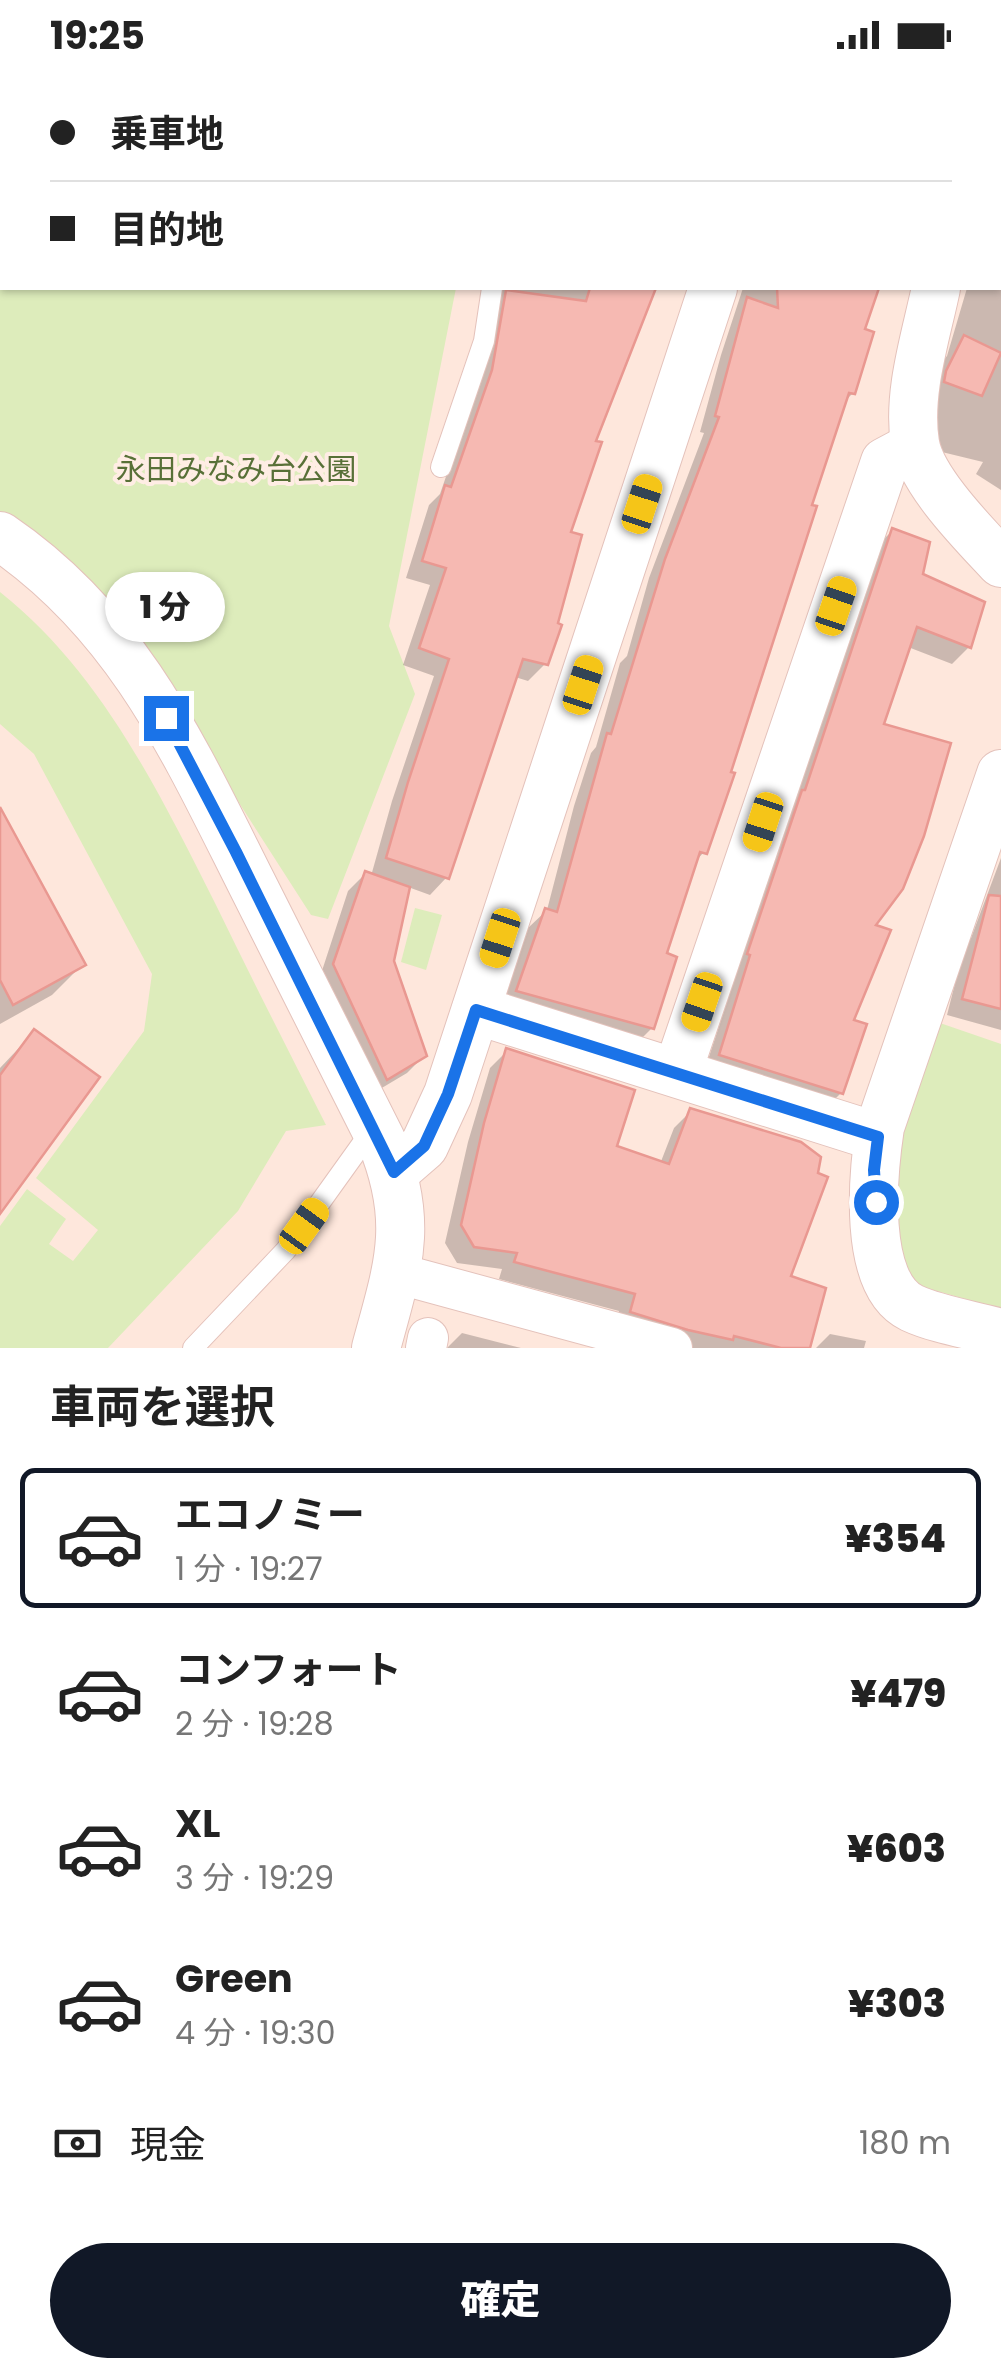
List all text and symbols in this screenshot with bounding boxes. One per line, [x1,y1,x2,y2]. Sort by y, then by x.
text: 19:25 [50,9,145,62]
text: 乗車地 [110,107,224,160]
text: 目的地 [110,203,224,256]
park label: 永田みなみ台公園 [116,448,356,491]
car [618,471,666,537]
callout: 1 分 [106,573,226,643]
car [812,573,860,639]
text: 1 分 [140,584,190,629]
car [559,652,607,718]
route end [144,696,189,741]
car [739,789,787,855]
car [476,905,524,971]
car [678,969,726,1035]
route start [854,1180,899,1225]
car [274,1193,334,1259]
text: 車両を選択 [50,1376,275,1439]
text: エコノミー [175,1488,365,1541]
icon: car [55,1493,145,1583]
text: ¥354 [845,1512,946,1565]
text: 1 分 · 19:27 [175,1546,323,1591]
text: コンフォート [175,1643,402,1696]
icon: car [55,1648,145,1738]
text: ¥479 [850,1667,946,1720]
text: 2 分 · 19:28 [175,1701,334,1746]
text: XL [175,1797,220,1850]
icon: car [55,1803,145,1893]
text: ¥603 [847,1822,946,1875]
text: 3 分 · 19:29 [175,1855,334,1900]
text: Green [175,1952,293,2005]
icon: car [55,1958,145,2048]
text: ¥303 [848,1977,946,2030]
text: 4 分 · 19:30 [175,2010,336,2055]
icon: cash [50,2116,105,2171]
text: 現金 [130,2118,206,2171]
text: 180 m [859,2120,951,2165]
button: 確定 [50,2243,951,2358]

